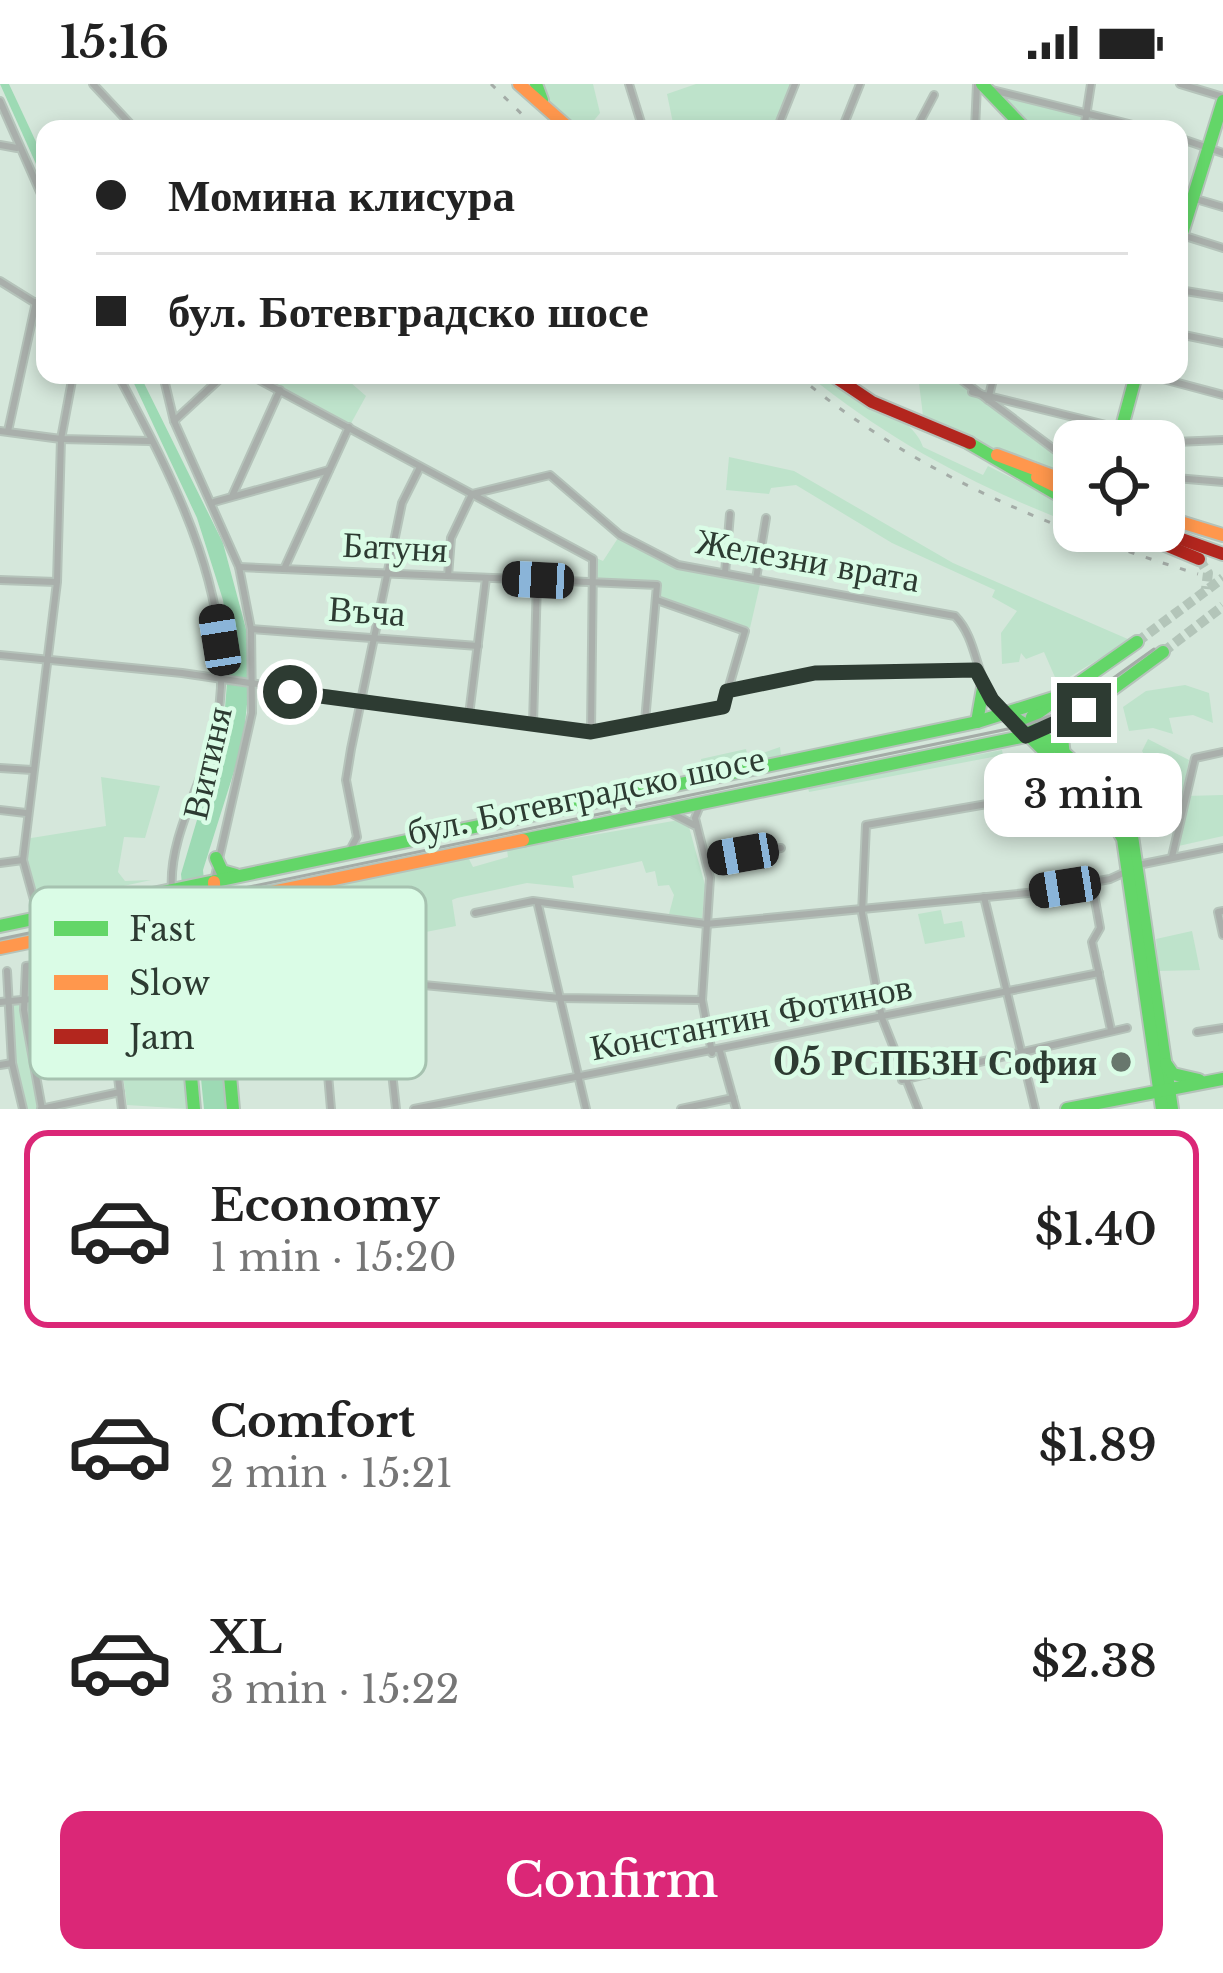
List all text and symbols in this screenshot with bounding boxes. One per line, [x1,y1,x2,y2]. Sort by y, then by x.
text: 15:16 [60,14,169,70]
text: Момина клисура [168,167,515,223]
text: бул. Ботевградско шосе [168,283,649,339]
map controls [1053,420,1185,552]
button: locate [1053,420,1185,552]
street label: Железни врата [693,518,923,602]
street label: Батуня [341,522,449,572]
car [501,560,575,600]
street label: Въча [327,586,407,636]
car [197,602,243,678]
route start [263,665,317,719]
route end [1057,683,1111,737]
street label: Витиня [172,702,242,824]
street label: бул. Ботевградско шосе [403,735,769,855]
callout: 3 min [985,752,1183,836]
text: 3 min [1023,770,1143,819]
car [704,830,782,878]
car [1027,864,1103,910]
legend [30,887,426,1079]
text: Fast [129,909,196,950]
text: Slow [129,963,210,1004]
street label: Константин Фотинов [586,964,916,1070]
text: Jam [125,1017,195,1058]
place label: 05 РСПБЗН София [773,1040,1097,1085]
marker: 05 РСПБЗН София [1108,1049,1134,1075]
icon: car [66,1175,174,1283]
text: Economy [210,1177,440,1233]
text: $1.40 [1035,1201,1157,1257]
text: 1 min · 15:20 [210,1233,457,1282]
icon: car [66,1391,174,1499]
text: Comfort [210,1393,415,1449]
text: $1.89 [1039,1417,1157,1473]
text: 2 min · 15:21 [210,1449,453,1498]
icon: car [66,1607,174,1715]
text: XL [210,1609,282,1665]
text: $2.38 [1031,1633,1157,1689]
text: 3 min · 15:22 [210,1665,459,1714]
button: Confirm [60,1811,1163,1949]

